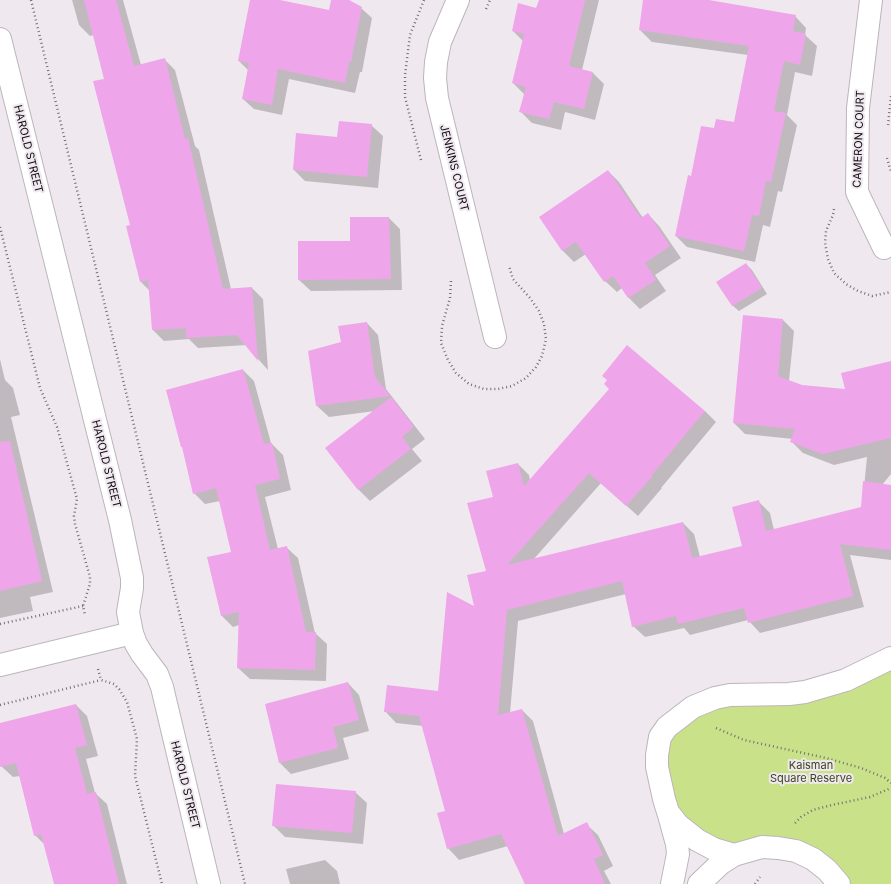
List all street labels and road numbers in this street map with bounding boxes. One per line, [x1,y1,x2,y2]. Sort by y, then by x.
street label: CAMERON COURT [851,90,867,188]
street label: HAROLD STREET [11,104,45,194]
street label: JENKINS COURT [437,123,471,213]
street label: HAROLD STREET [89,419,123,509]
street label: HAROLD STREET [168,740,202,830]

